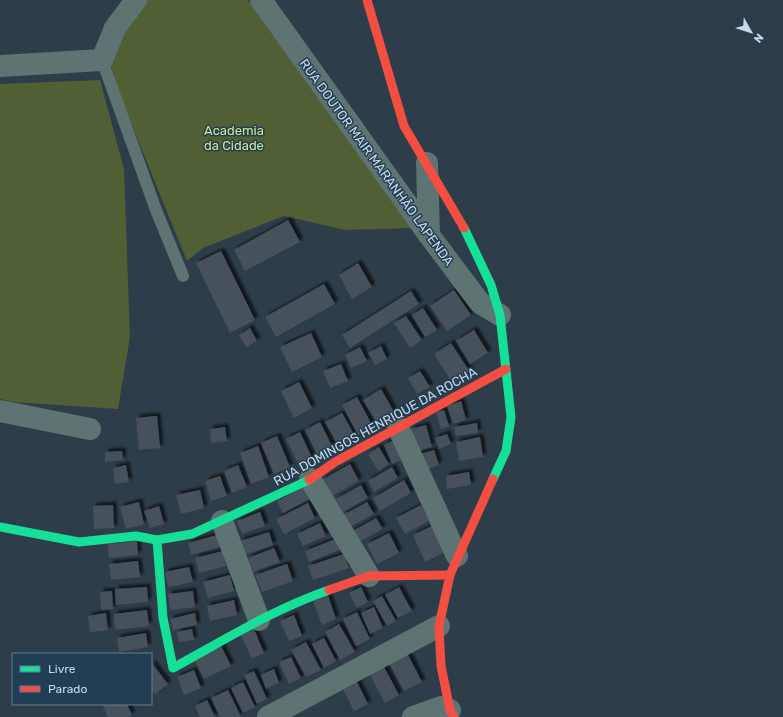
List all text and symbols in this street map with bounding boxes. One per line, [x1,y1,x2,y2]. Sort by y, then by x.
north arrow [731,12,771,52]
text: N [751,31,766,45]
street label: RUA DOUTOR MAIR MARANHÃO LAPENDA [296,56,457,269]
park label: Academia da Cidade [204,123,264,153]
street label: RUA DOMINGOS HENRIQUE DA ROCHA [271,364,480,489]
legend [12,653,152,705]
text: Livre [48,662,76,676]
text: Parado [48,682,87,696]

